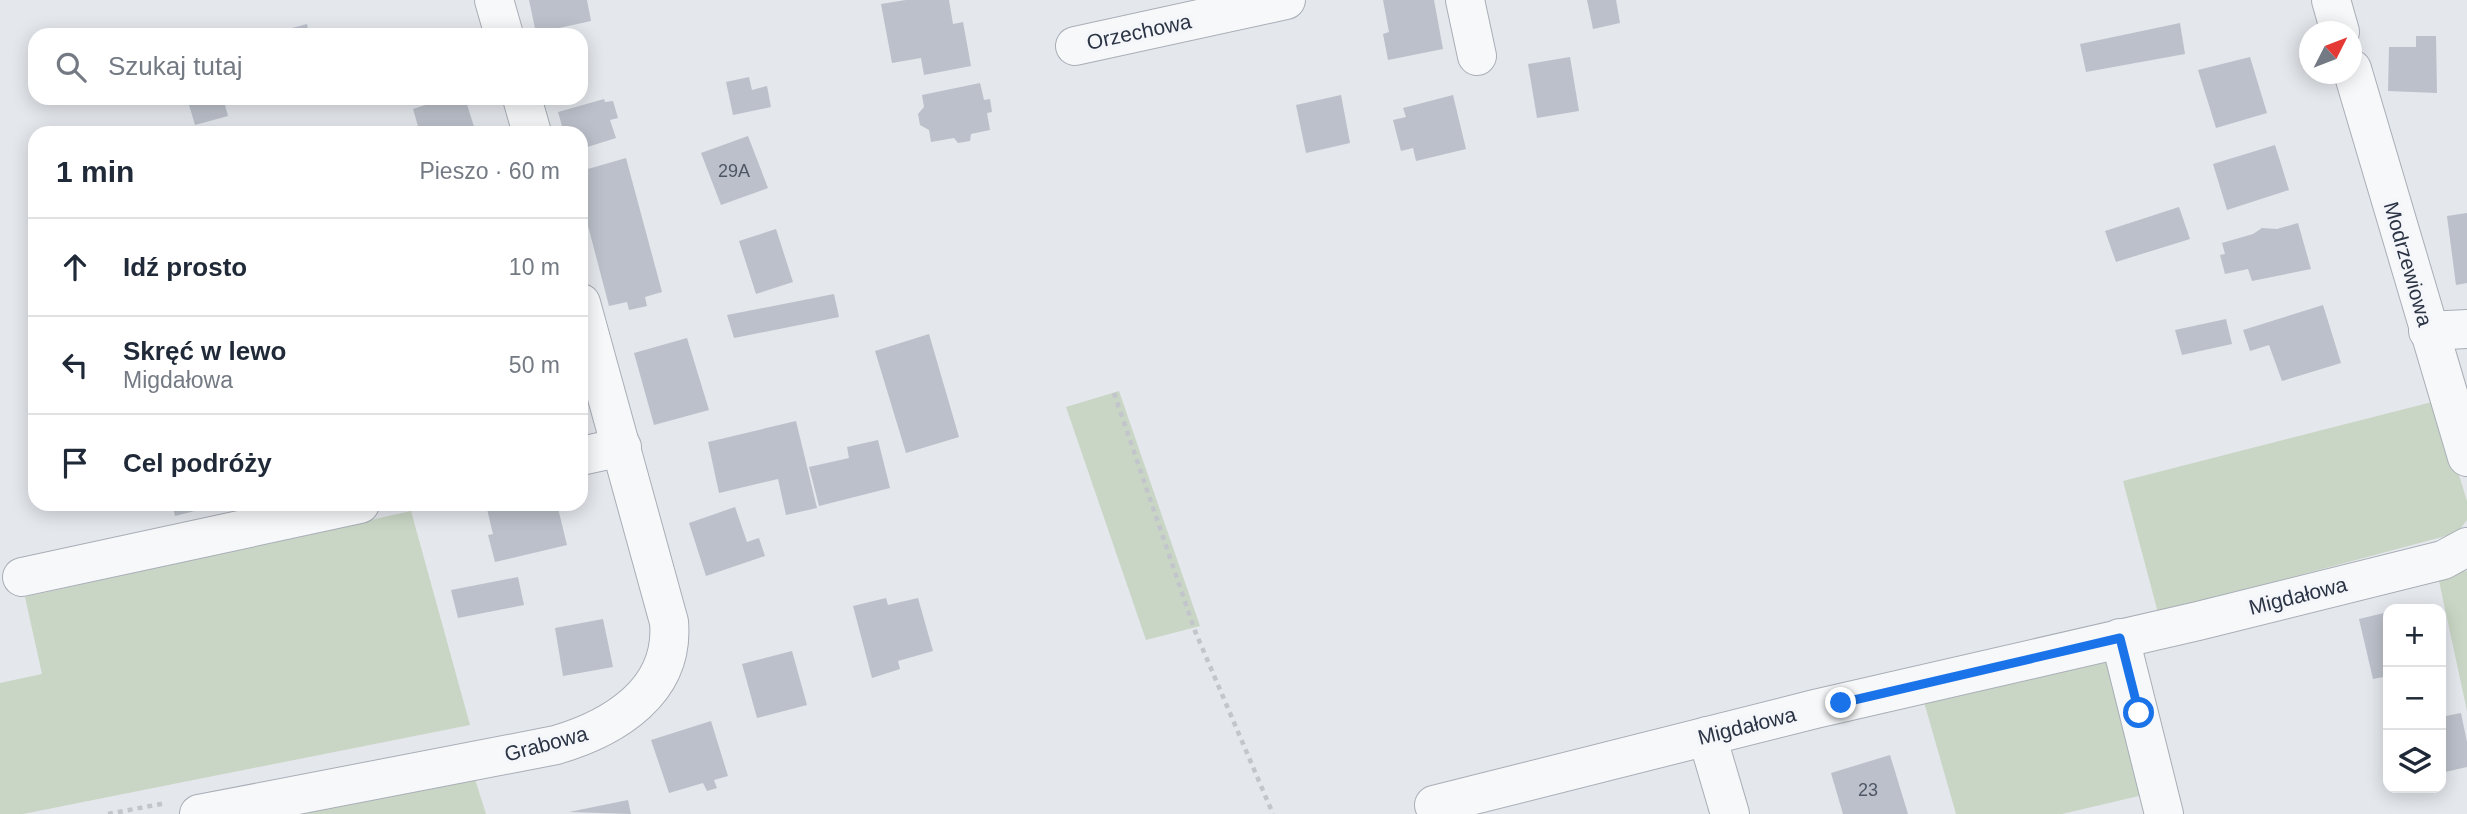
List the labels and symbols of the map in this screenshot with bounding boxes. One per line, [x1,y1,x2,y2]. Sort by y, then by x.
street label: Orzechowa [1085,9,1194,54]
north arrow [2299,21,2362,84]
house number: 29A [718,161,750,181]
street label: Modrzewiowa [2380,199,2437,329]
street label: Migdałowa [2246,572,2350,619]
route end [1825,687,1856,718]
route start [2123,697,2154,728]
street label: Migdałowa [1695,702,1799,749]
street label: Grabowa [502,721,590,766]
house number: 23 [1858,780,1878,800]

